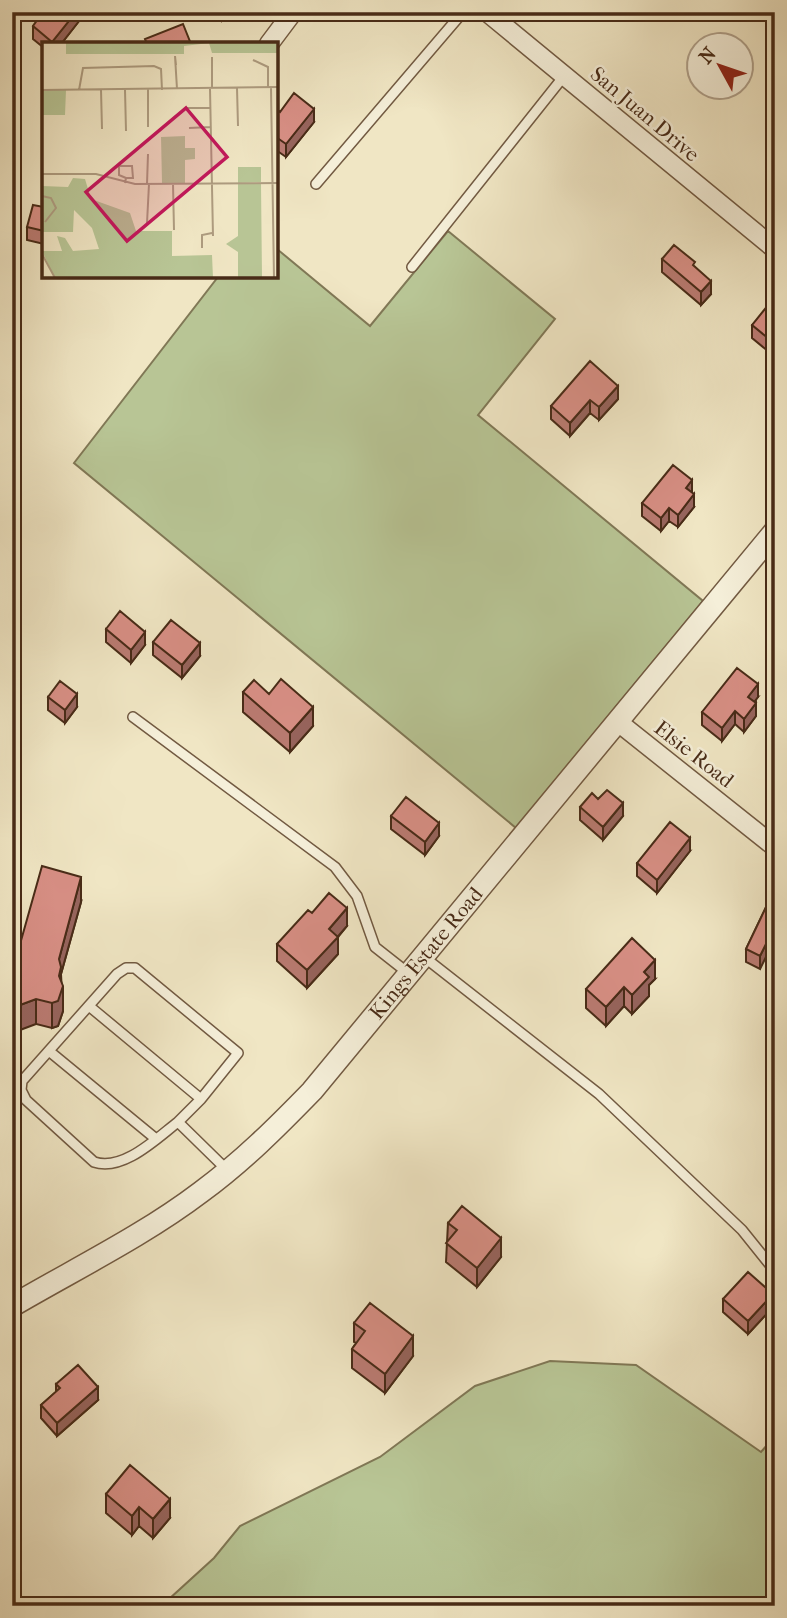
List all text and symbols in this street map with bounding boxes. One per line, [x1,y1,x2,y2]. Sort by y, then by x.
north arrow [686,32,756,102]
inset map [42,42,278,278]
text: N [695,43,721,68]
street label: San Juan Drive [586,62,704,166]
street label: Elsie Road [650,716,739,793]
street label: Kings Estate Road [364,882,488,1024]

